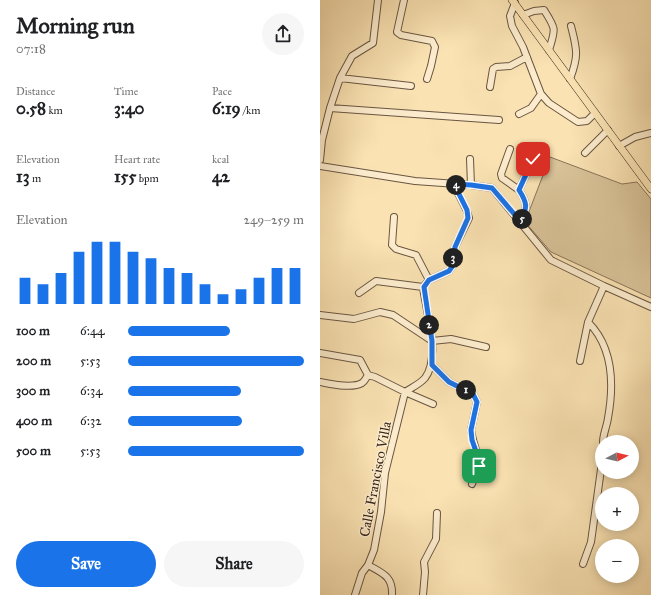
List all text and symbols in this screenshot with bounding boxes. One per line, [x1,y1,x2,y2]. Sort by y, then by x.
text: Morning run [16,12,135,39]
button: share [262,13,304,55]
text: 07:18 [16,41,46,57]
text: Distance [16,85,55,98]
text: Time [114,85,138,98]
text: Pace [212,85,232,98]
text: 0.58 [16,98,46,119]
text: 3:40 [114,98,144,119]
text: 6:19 [212,98,241,119]
text: km [46,104,63,117]
text: /km [241,104,260,117]
pin [516,142,550,176]
icon: check [522,148,544,170]
text: Elevation [16,153,60,166]
text: Heart rate [114,153,160,166]
text: kcal [212,153,229,166]
text: 13 [16,166,30,187]
text: 155 [114,166,136,187]
text: 42 [212,166,230,187]
text: m [30,172,41,185]
text: bpm [136,172,159,185]
pin: 4 [446,175,466,195]
text: 4 [453,178,459,191]
pin: 5 [512,209,532,229]
text: Elevation [16,212,68,228]
text: 249–259 m [243,212,304,228]
text: 5 [519,212,525,225]
pin: 3 [443,248,463,268]
text: 3 [451,251,455,264]
pin: 2 [419,315,439,335]
text: 2 [426,318,432,331]
text: 100 m [16,323,50,339]
text: 6:44 [80,323,104,339]
text: 200 m [16,353,51,369]
text: 5:53 [80,353,101,369]
pin: 1 [456,380,476,400]
text: 300 m [16,383,50,399]
text: 6:34 [80,383,102,399]
text: 1 [464,383,468,396]
text: 400 m [16,413,52,429]
text: 6:32 [80,413,102,429]
street label: Calle Francisco Villa [356,420,395,538]
north arrow [595,435,639,479]
map controls [595,435,639,583]
text: 500 m [16,443,51,459]
text: 5:53 [80,443,101,459]
pin [462,449,496,483]
icon: arrive [468,455,490,477]
button: + [595,487,639,531]
button: − [595,539,639,583]
button: Save [16,541,156,587]
button: Share [164,541,304,587]

